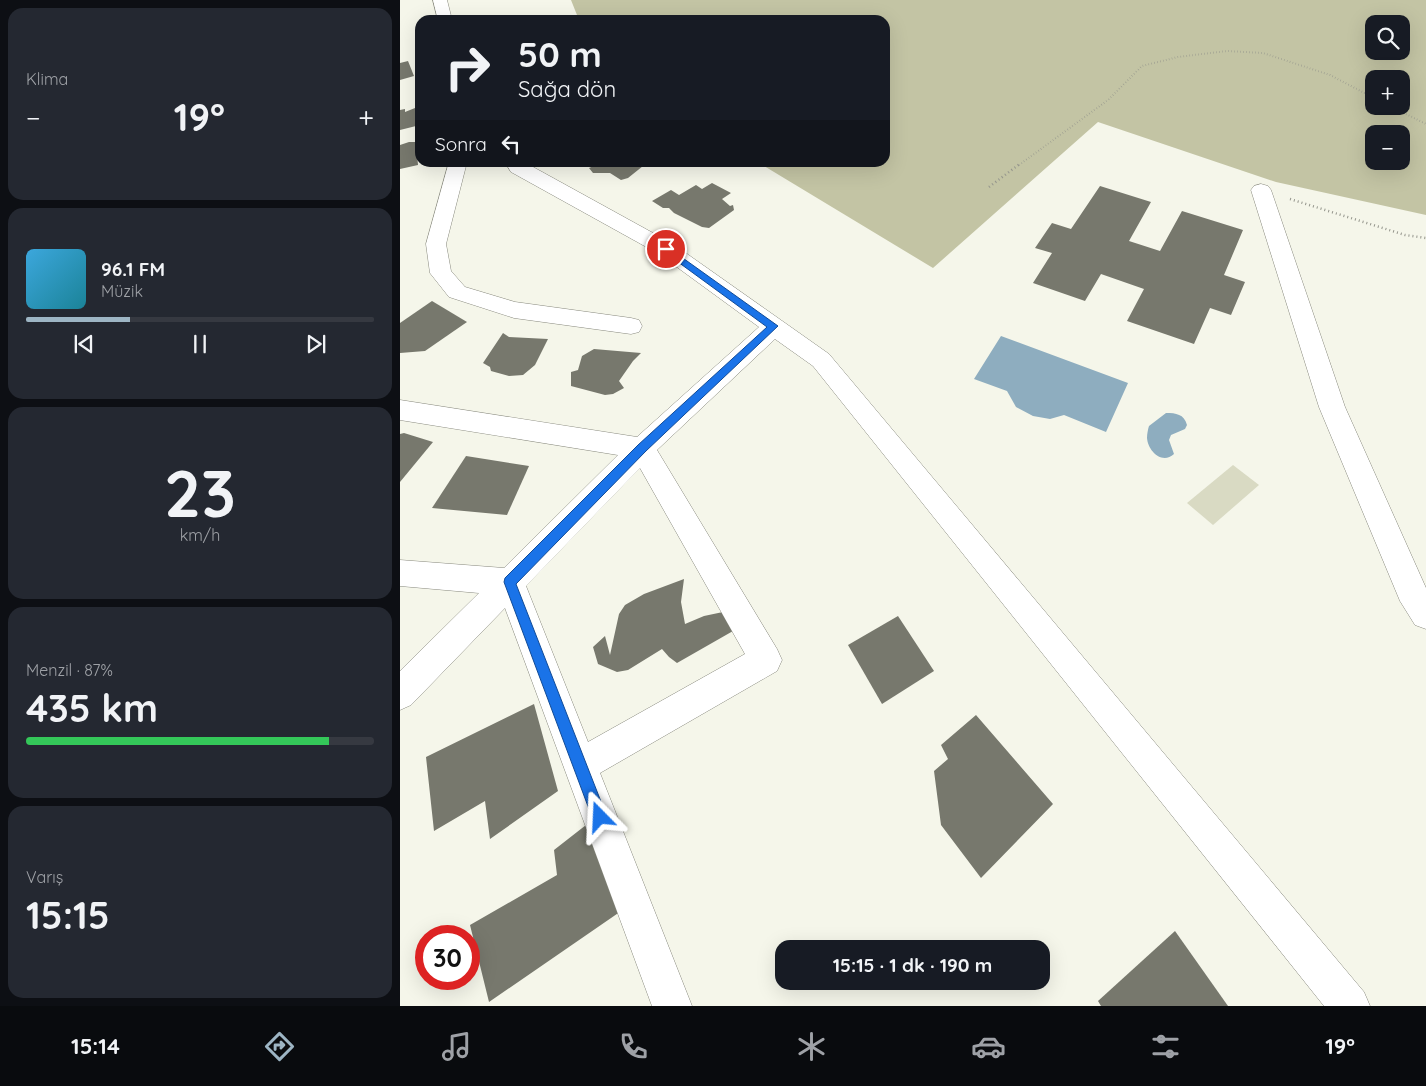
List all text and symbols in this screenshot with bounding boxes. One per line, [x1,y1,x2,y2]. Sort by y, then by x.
map controls [1365,15,1410,170]
button: search [1365,15,1410,60]
text: 50 m [518,32,602,76]
icon: right [435,35,500,100]
text: Klima [26,69,68,89]
button: + [1365,70,1410,115]
text: Sağa dön [518,75,616,103]
text: 19° [174,93,225,141]
text: − [26,100,41,135]
text: + [358,100,374,135]
button: − [1365,125,1410,170]
icon: left [497,130,525,158]
text: Sonra [435,132,487,156]
pin [645,228,687,270]
icon: arrive [652,235,680,263]
text: 96.1 FM [101,257,165,281]
text: Müzik [101,281,143,301]
icon: previous [70,330,98,358]
icon: pause [186,330,214,358]
icon: next [302,330,330,358]
text: 23 [164,452,236,533]
text: km/h [180,525,220,545]
text: Menzil · 87% [26,660,113,680]
text: 435 km [26,684,158,732]
position arrow [573,790,625,842]
text: Varış [26,867,63,887]
text: 15:15 [26,891,110,939]
speed limit sign: 30 [415,925,480,990]
text: 15:15 · 1 dk · 190 m [833,953,992,977]
icon: directions [262,1029,297,1064]
icon: music [439,1029,474,1064]
icon: phone [616,1029,651,1064]
icon: climate [794,1029,829,1064]
icon: car [971,1029,1006,1064]
icon: filters [1148,1029,1183,1064]
text: 15:14 [71,1032,120,1060]
text: 19° [1325,1032,1355,1060]

